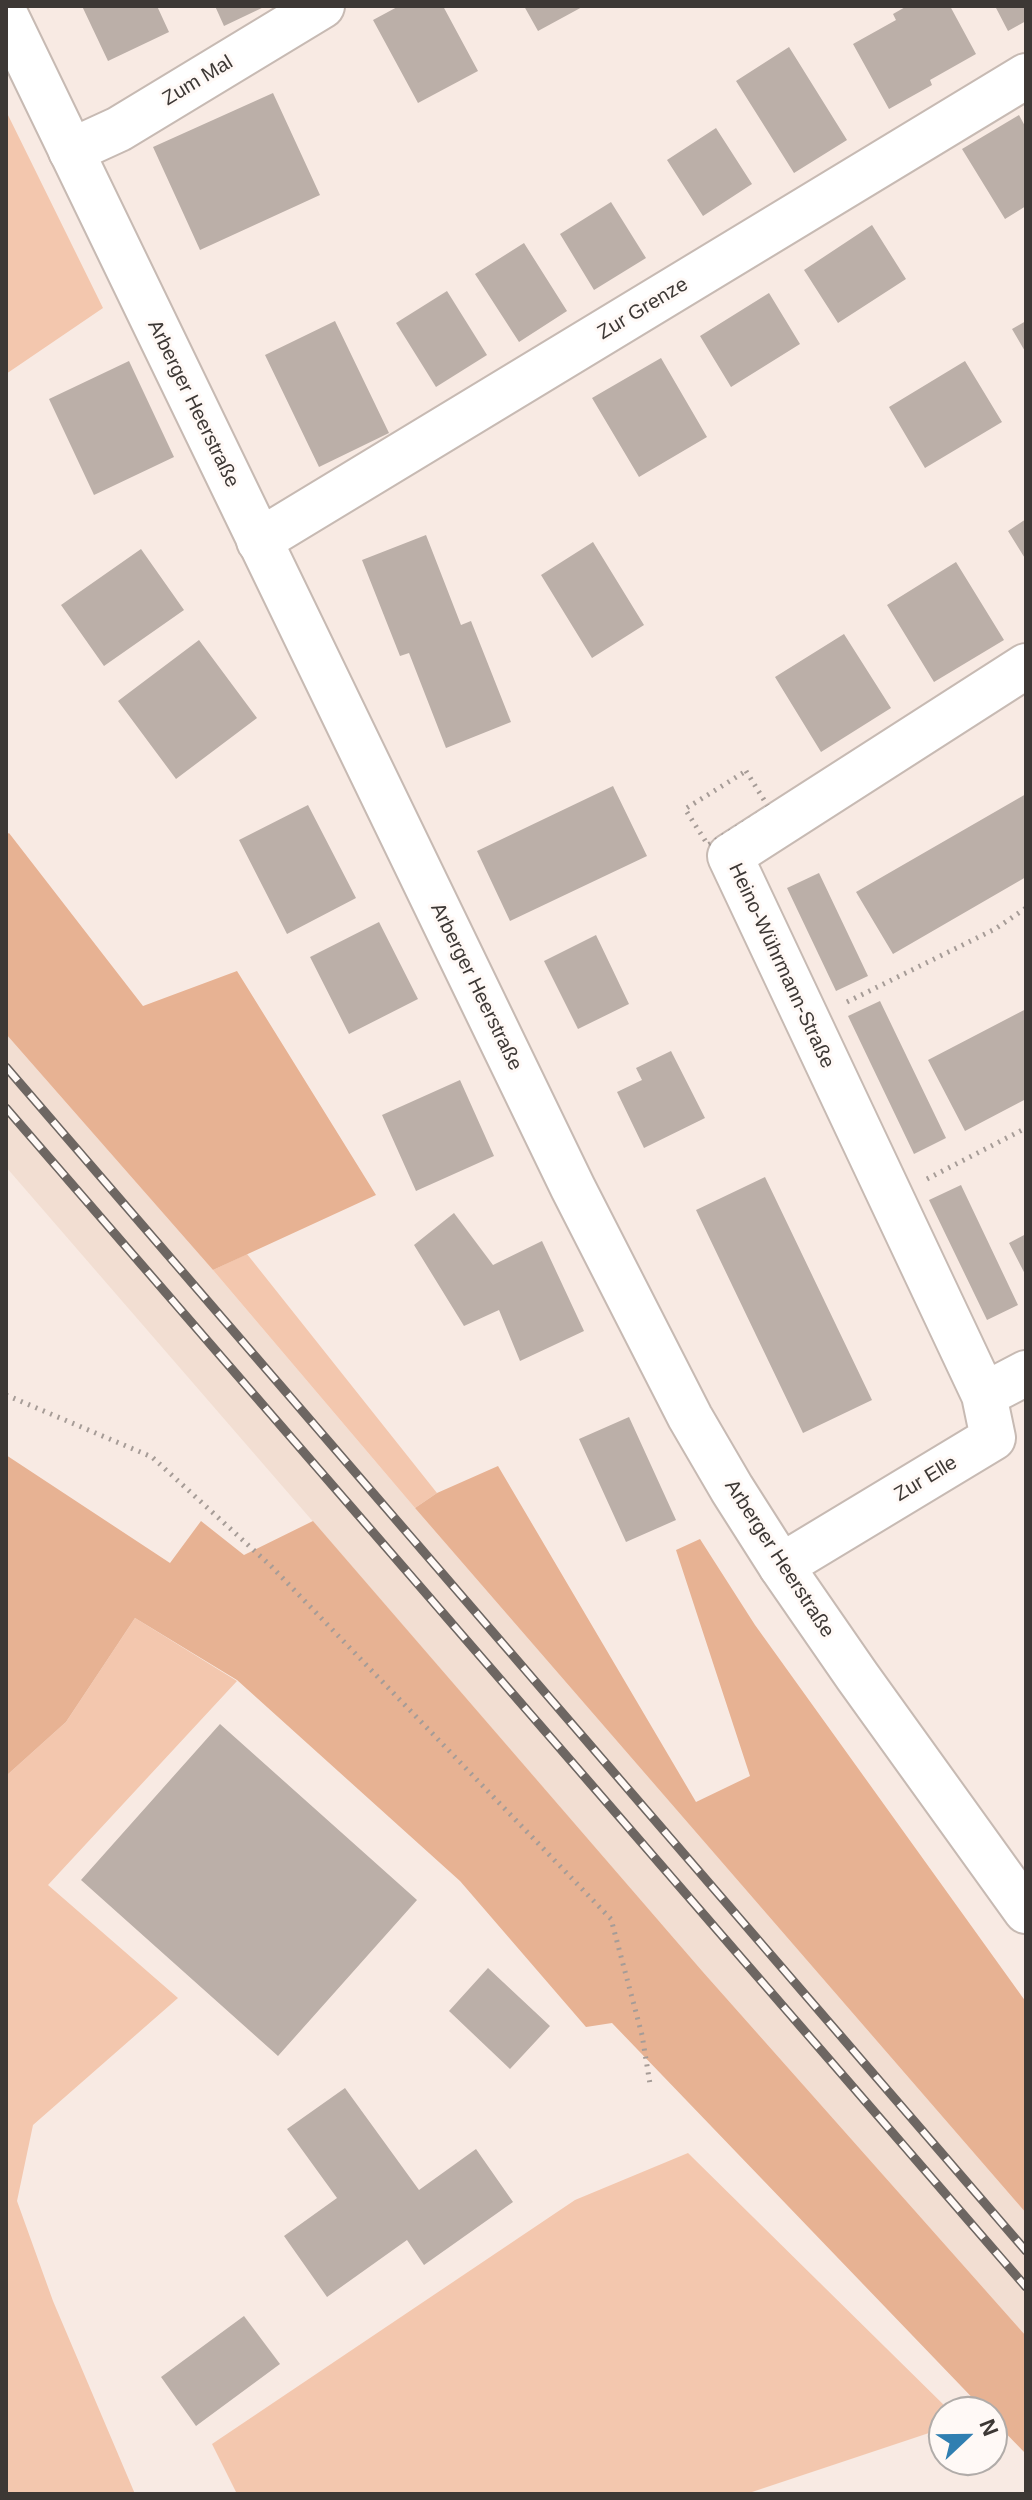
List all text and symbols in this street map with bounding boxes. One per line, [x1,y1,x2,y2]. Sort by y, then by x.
street label: Zum Mal [158,51,238,111]
street label: Zur Grenze [593,273,693,345]
street label: Arberger Heerstraße [142,316,244,492]
street label: Heino-Wührmann-Straße [723,860,839,1072]
street label: Arberger Heerstraße [425,899,527,1075]
street label: Zur Elle [890,1451,962,1507]
street label: Arberger Heerstraße [719,1476,839,1642]
north arrow [928,2396,1008,2476]
text: N [974,2416,1003,2440]

